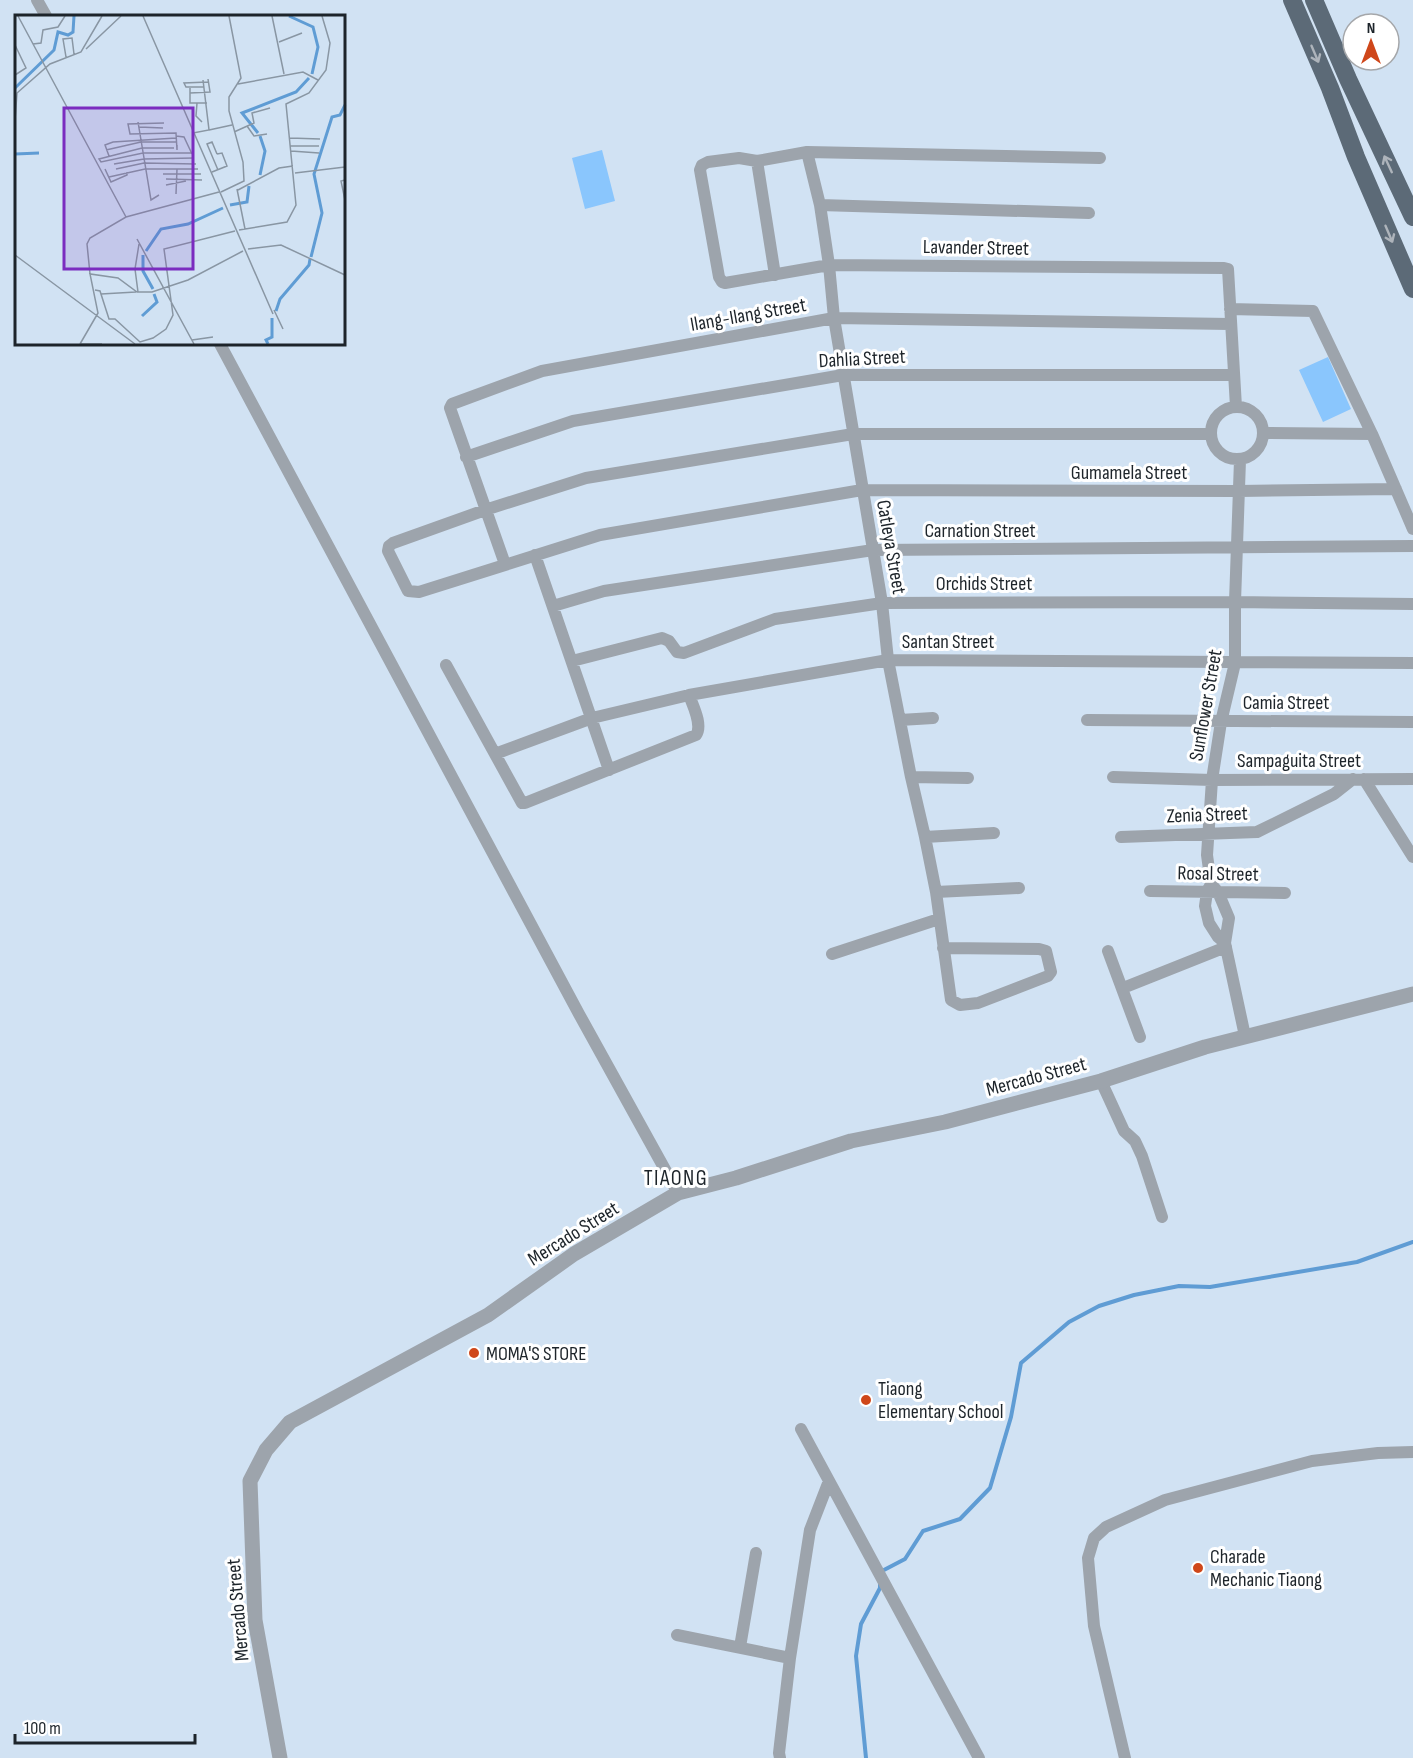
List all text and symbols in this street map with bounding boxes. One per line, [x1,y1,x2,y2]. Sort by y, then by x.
north arrow [1341,12,1401,72]
inset map [15,15,345,345]
text: N [1367,19,1375,38]
one-way arrow [1310,44,1322,62]
one-way arrow [1382,156,1394,174]
one-way arrow [1384,225,1395,243]
street label: Lavander Street [923,235,1029,261]
street label: Ilang-Ilang Street [688,293,808,337]
street label: Dahlia Street [818,345,906,373]
street label: Gumamela Street [1071,461,1187,485]
street label: Catleya Street [871,498,911,596]
street label: Carnation Street [924,519,1036,543]
street label: Orchids Street [936,572,1032,596]
street label: Santan Street [902,630,994,654]
street label: Sunflower Street [1184,648,1228,763]
street label: Camia Street [1243,691,1329,715]
street label: Sampaguita Street [1237,749,1361,773]
street label: Zenia Street [1166,802,1248,828]
street label: Rosal Street [1177,861,1259,887]
street label: Mercado Street [983,1052,1089,1102]
district label: TIAONG [644,1165,708,1192]
street label: Mercado Street [524,1196,623,1271]
place label: MOMA'S STORE [486,1342,587,1366]
marker: MOMA'S STORE [467,1346,481,1360]
place label: Tiaong Elementary School [878,1377,1004,1424]
marker: Tiaong Elementary School [859,1393,873,1407]
place label: Charade Mechanic Tiaong [1210,1545,1322,1592]
street label: Mercado Street [222,1558,254,1662]
marker: Charade Mechanic Tiaong [1191,1561,1205,1575]
scale bar [15,1707,195,1745]
text: 100 m [24,1718,61,1739]

